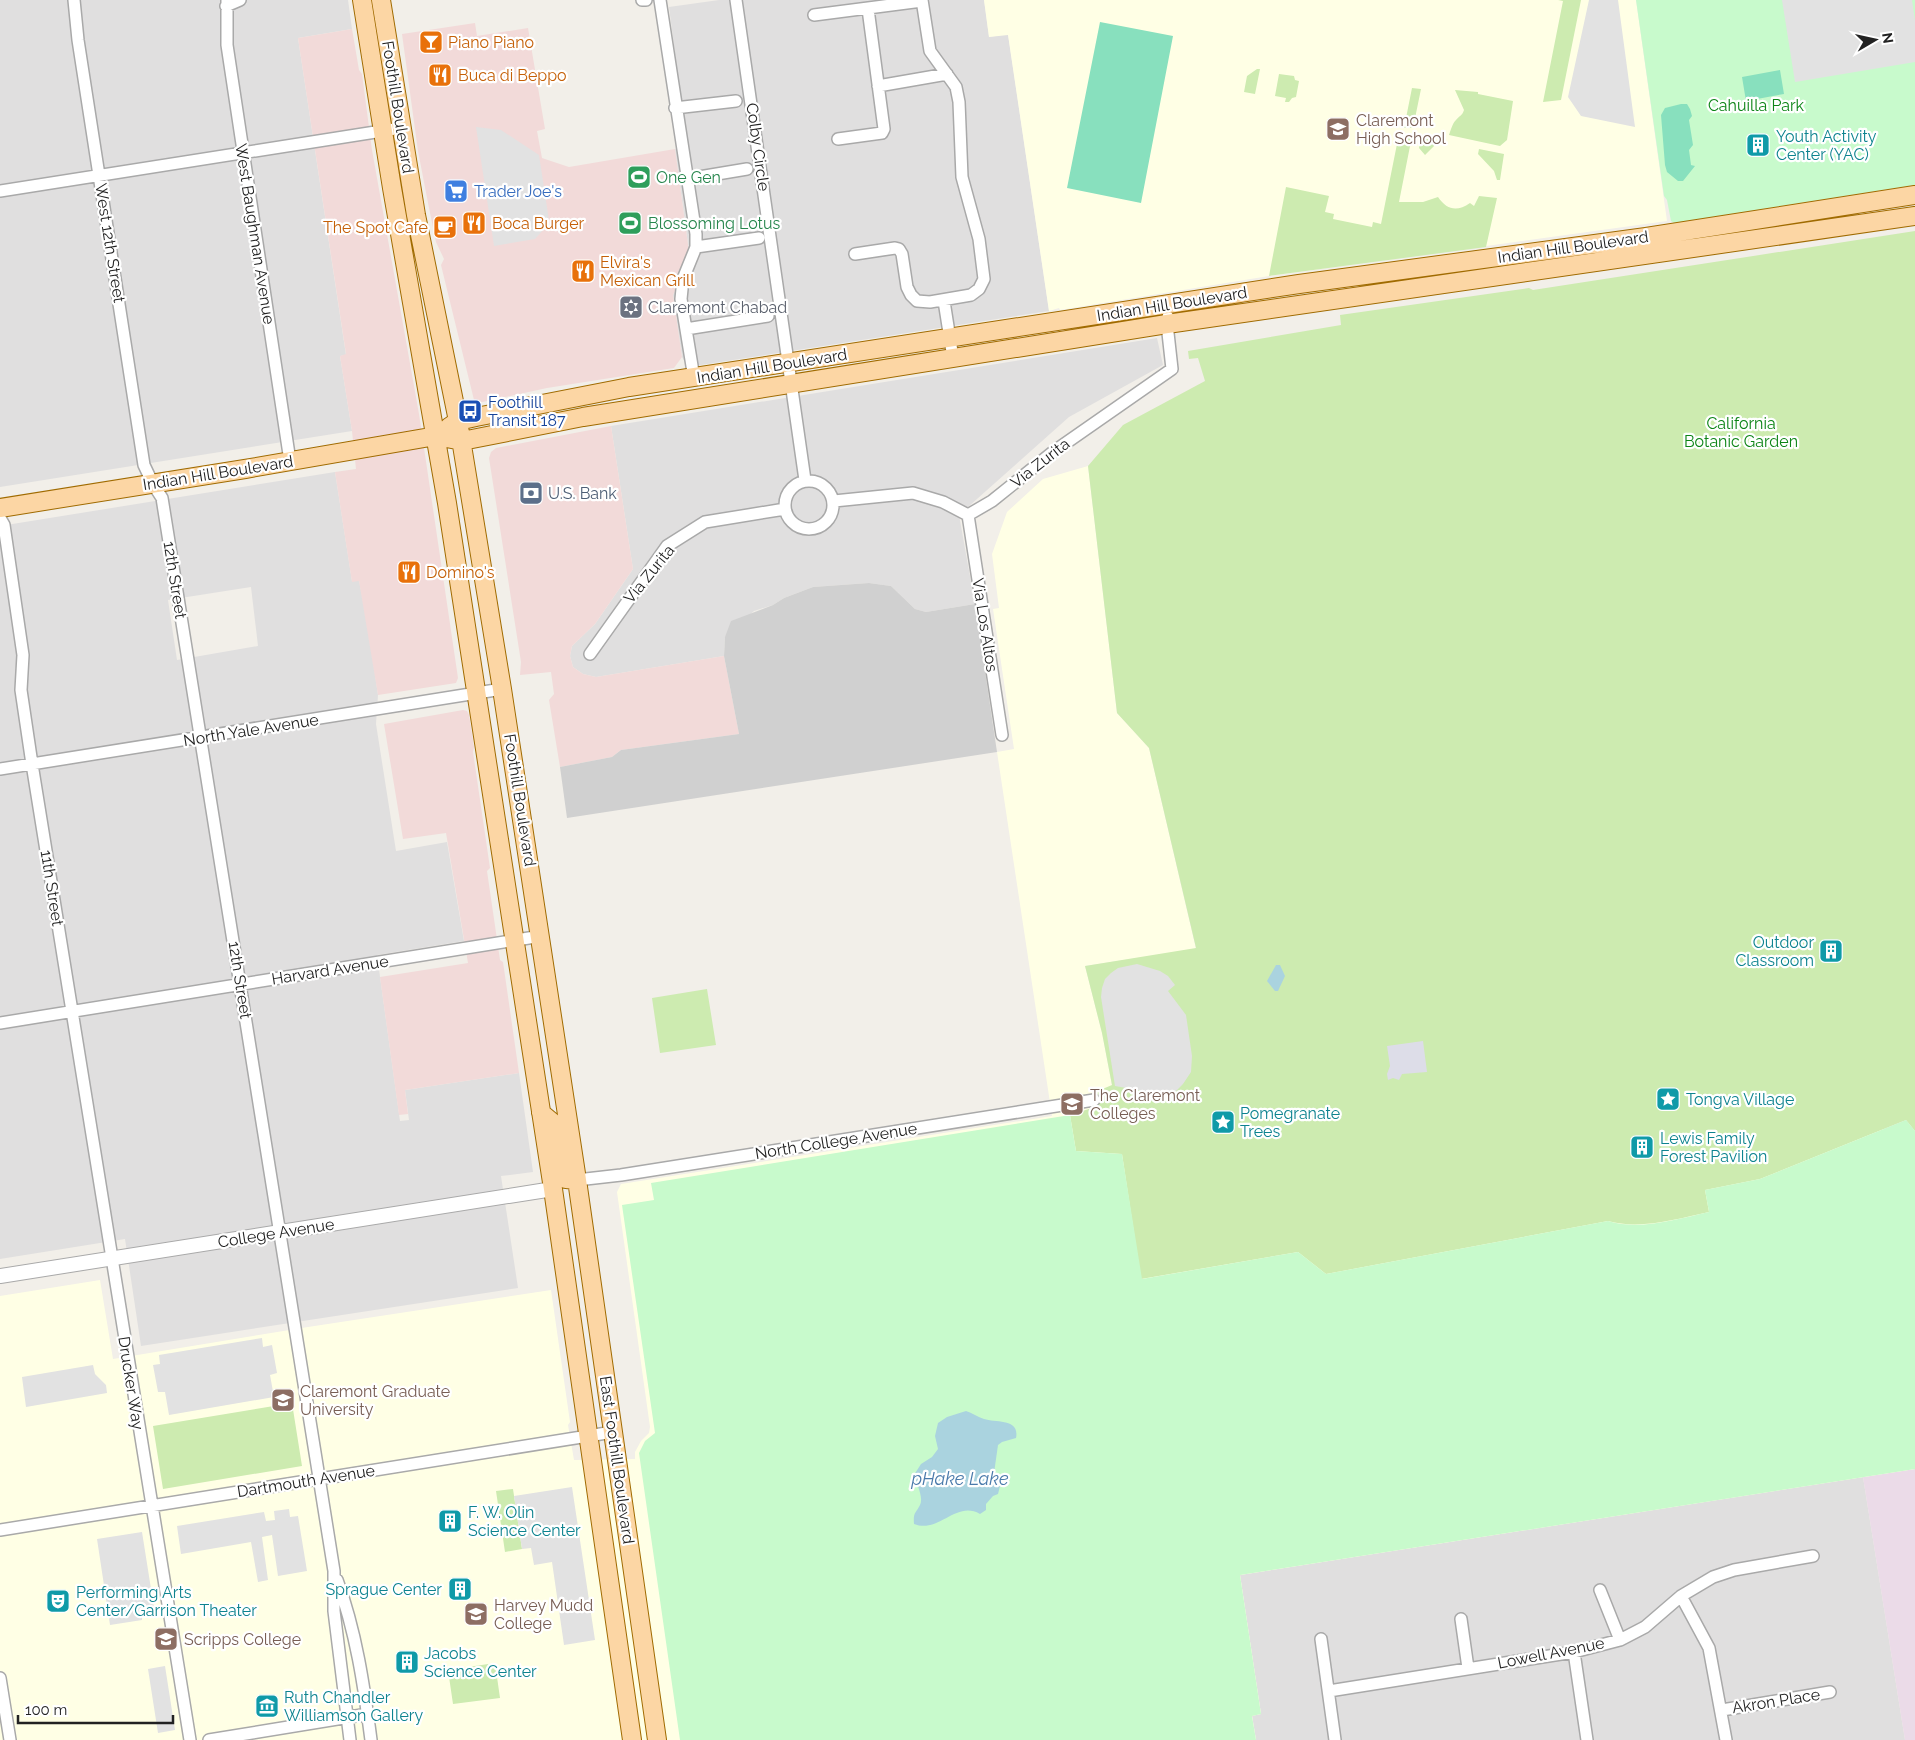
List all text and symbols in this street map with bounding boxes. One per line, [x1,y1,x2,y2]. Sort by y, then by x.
north arrow [1850,15,1900,65]
bar icon: Piano Piano [418,29,444,55]
text: N [1879,31,1897,44]
place label: Piano Piano [448,33,534,52]
street label: Foothill Boulevard [378,39,418,175]
restaurant icon: Buca di Beppo [427,62,453,88]
place label: Buca di Beppo [458,66,567,85]
park label: Cahuilla Park [1708,96,1805,115]
street label: Colby Circle [742,102,774,192]
place label: Claremont High School [1356,111,1446,148]
school or university icon: Claremont High School [1325,116,1351,142]
place label: Youth Activity Center (YAC) [1776,127,1877,164]
building icon: Youth Activity Center (YAC) [1745,132,1771,158]
street label: West Baughman Avenue [231,142,279,326]
sports icon: One Gen [626,164,652,190]
place label: One Gen [656,168,721,187]
supermarket icon: Trader Joe's [443,178,469,204]
street label: West 12th Street [91,182,129,305]
place label: Trader Joe's [474,182,562,201]
restaurant icon: Boca Burger [461,210,487,236]
sports icon: Blossoming Lotus [617,210,643,236]
cafe icon: The Spot Cafe [432,214,458,240]
place label: Boca Burger [492,214,585,233]
place label: Blossoming Lotus [648,214,780,233]
place label: The Spot Cafe [323,218,428,237]
street label: Indian Hill Boulevard [1496,227,1650,267]
place label: Elvira's Mexican Grill [600,253,695,290]
restaurant icon: Elvira's Mexican Grill [570,258,596,284]
street label: Indian Hill Boulevard [1095,283,1249,325]
synagogue icon: Claremont Chabad [618,294,644,320]
place label: Claremont Chabad [648,298,787,317]
street label: Indian Hill Boulevard [695,345,849,387]
place label: Foothill Transit 187 [488,393,566,430]
bus stop icon: Foothill Transit 187 [457,398,483,424]
park label: California Botanic Garden [1684,414,1798,451]
street label: Via Zurita [1007,434,1073,492]
street label: Indian Hill Boulevard [141,452,295,494]
bank icon: U.S. Bank [518,480,544,506]
place label: U.S. Bank [548,484,617,503]
street label: 12th Street [159,540,191,621]
street label: Via Zurita [620,541,678,607]
restaurant icon: Domino's [396,559,422,585]
place label: Domino's [426,563,495,582]
street label: Via Los Altos [968,577,1002,674]
street label: North Yale Avenue [182,710,320,750]
street label: Foothill Boulevard [500,732,540,868]
street label: 11th Street [37,849,67,928]
place label: Outdoor Classroom [1735,933,1814,970]
building icon: Outdoor Classroom [1818,938,1844,964]
street label: 12th Street [224,940,256,1021]
street label: Harvard Avenue [270,951,390,989]
place label: The Claremont Colleges [1090,1086,1201,1123]
place icon: Tongva Village [1655,1086,1681,1112]
place label: Tongva Village [1686,1090,1794,1109]
school or university icon: The Claremont Colleges [1059,1091,1085,1117]
place label: Pomegranate Trees [1240,1104,1340,1141]
place icon: Pomegranate Trees [1210,1109,1236,1135]
street label: North College Avenue [754,1119,918,1163]
place label: Lewis Family Forest Pavilion [1660,1129,1767,1166]
building icon: Lewis Family Forest Pavilion [1629,1134,1655,1160]
street label: College Avenue [216,1214,336,1252]
street label: Drucker Way [114,1335,148,1432]
street label: East Foothill Boulevard [596,1375,638,1545]
place label: Claremont Graduate University [300,1382,450,1419]
school or university icon: Claremont Graduate University [270,1387,296,1413]
street label: Dartmouth Avenue [236,1461,376,1501]
water label: pHake Lake [910,1468,1009,1489]
place label: F. W. Olin Science Center [468,1503,581,1540]
building icon: F. W. Olin Science Center [437,1508,463,1534]
building icon: Sprague Center [447,1576,473,1602]
place label: Sprague Center [325,1580,442,1599]
place label: Performing Arts Center/Garrison Theater [76,1583,257,1620]
theatre icon: Performing Arts Center/Garrison Theater [45,1588,71,1614]
place label: Harvey Mudd College [494,1596,593,1633]
school or university icon: Harvey Mudd College [463,1601,489,1627]
school or university icon: Scripps College [153,1626,179,1652]
place label: Scripps College [184,1630,301,1649]
street label: Lowell Avenue [1496,1633,1606,1673]
place label: Jacobs Science Center [424,1644,537,1681]
building icon: Jacobs Science Center [394,1649,420,1675]
street label: Akron Place [1731,1685,1821,1717]
place label: Ruth Chandler Williamson Gallery [284,1688,423,1725]
scale bar [18,1692,172,1724]
museum icon: Ruth Chandler Williamson Gallery [254,1693,280,1719]
text: 100 m [25,1701,67,1719]

